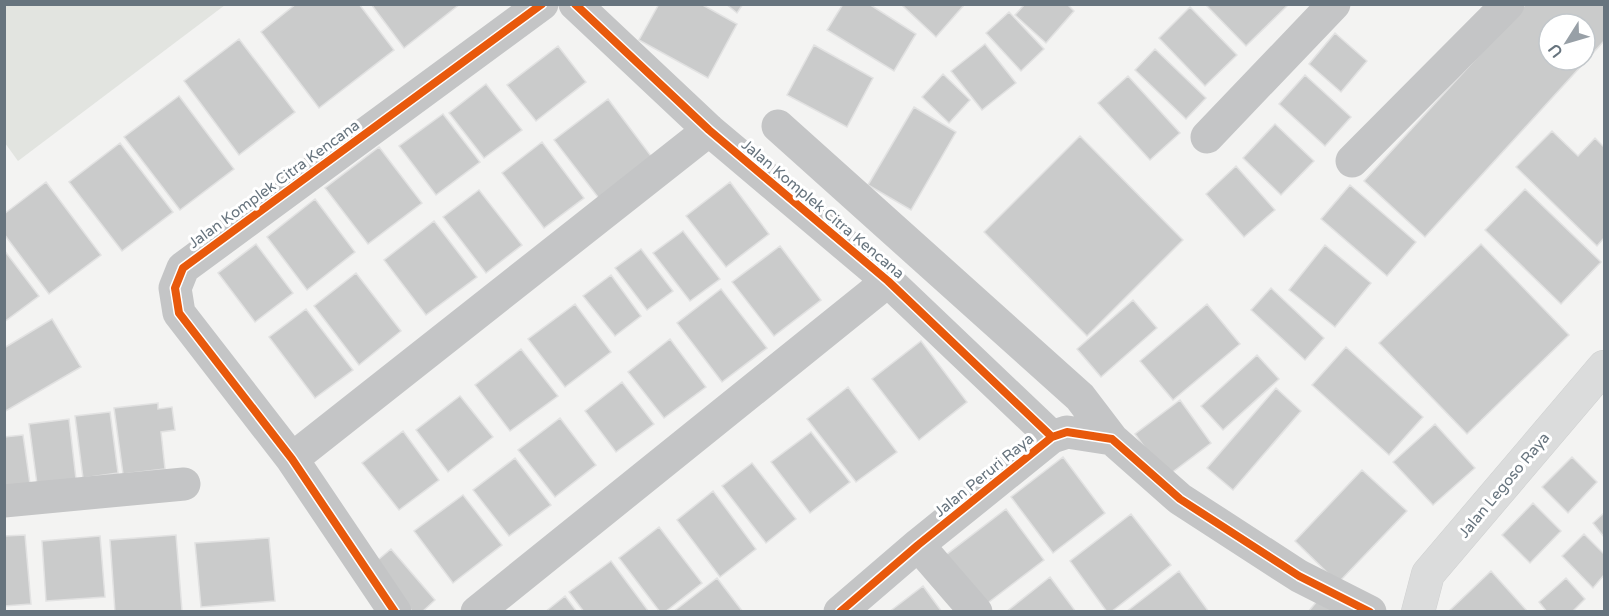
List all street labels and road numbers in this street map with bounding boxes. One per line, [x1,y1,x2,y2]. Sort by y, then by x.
street label: Jalan Komplek Citra Kencana [185,116,363,252]
street label: Jalan Komplek Citra Kencana [738,136,908,282]
street label: Jalan Peruri Raya [931,429,1037,521]
street label: Jalan Legoso Raya [1455,429,1553,541]

